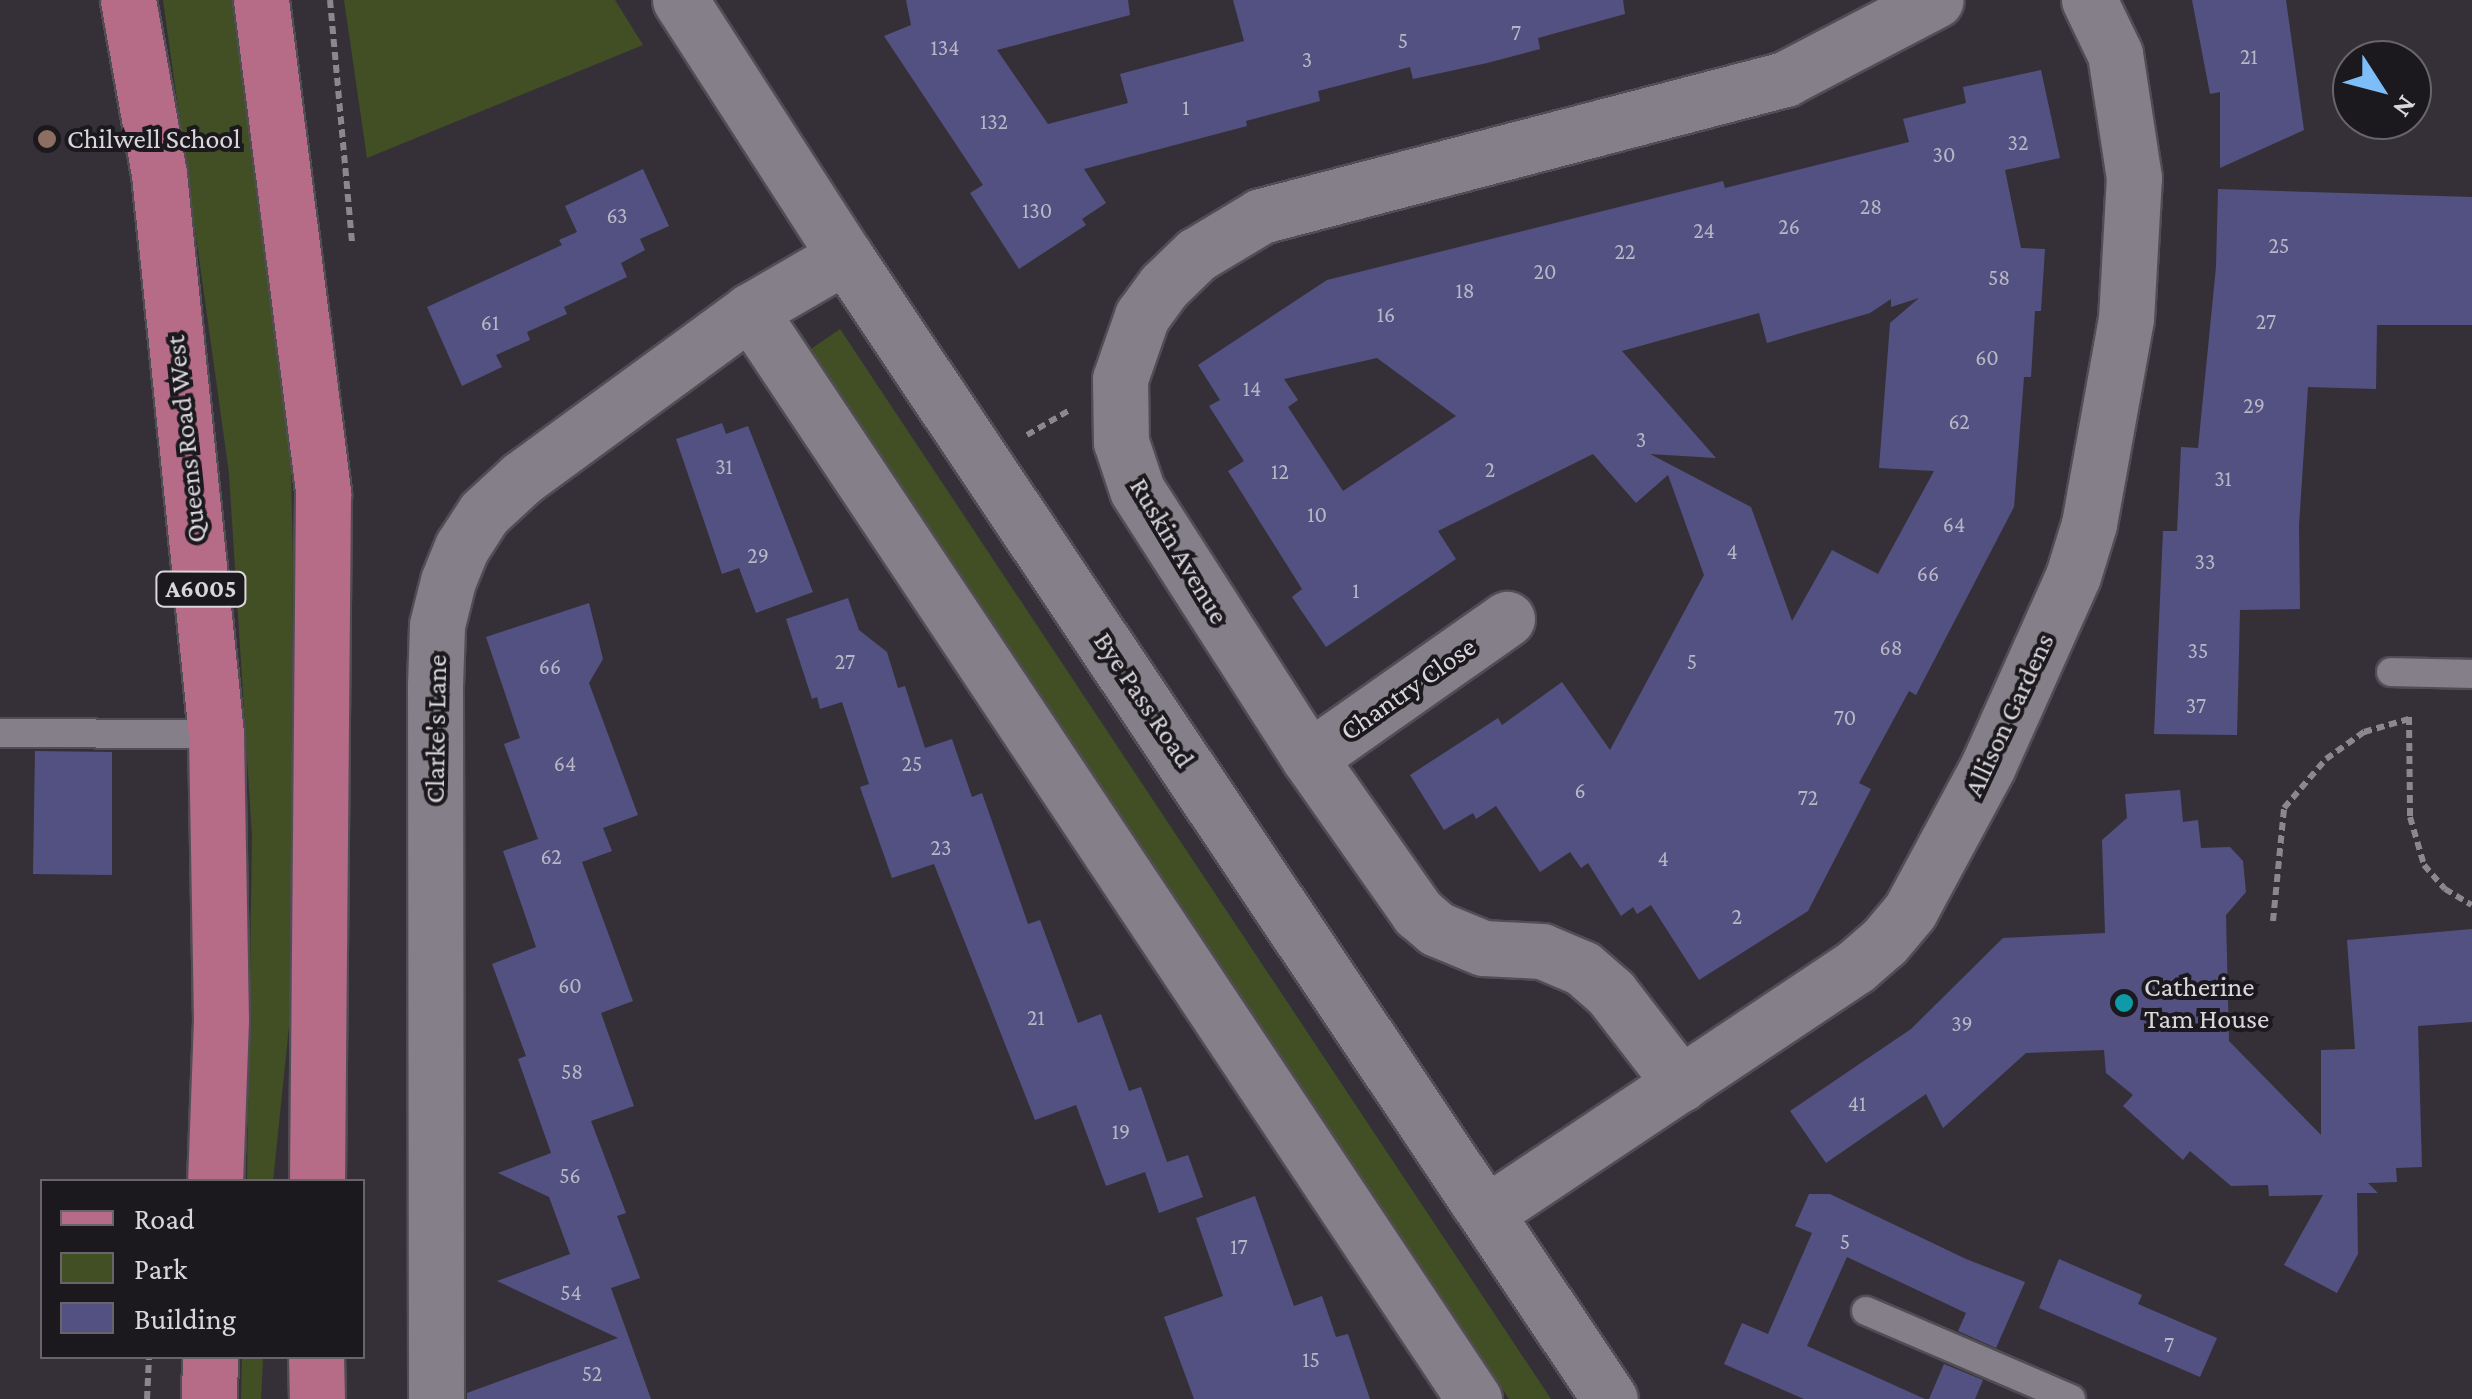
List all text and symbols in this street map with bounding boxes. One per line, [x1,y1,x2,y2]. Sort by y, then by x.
house number: 7 [1511,20,1521,46]
house number: 5 [1398,28,1408,54]
house number: 134 [931,35,959,61]
north arrow [2332,40,2432,140]
house number: 21 [2240,44,2258,70]
house number: 3 [1302,47,1312,73]
text: N [2387,90,2423,124]
house number: 1 [1182,95,1190,121]
house number: 132 [980,109,1008,135]
place label: Chilwell School [67,122,241,156]
marker: Chilwell School [36,128,58,150]
house number: 32 [2008,130,2028,156]
house number: 30 [1933,142,1955,168]
house number: 28 [1860,194,1882,220]
house number: 130 [1022,198,1052,224]
house number: 63 [607,203,627,229]
house number: 26 [1778,214,1800,240]
house number: 24 [1693,218,1715,244]
house number: 25 [2269,233,2289,259]
house number: 22 [1615,239,1635,265]
house number: 20 [1534,259,1556,285]
house number: 58 [1988,265,2010,291]
house number: 18 [1455,278,1475,304]
house number: 16 [1377,302,1395,328]
house number: 27 [2256,309,2276,335]
house number: 61 [481,310,499,336]
street label: Queens Road West [158,334,214,544]
house number: 60 [1975,345,1999,371]
house number: 14 [1243,376,1261,402]
house number: 29 [2243,393,2265,419]
house number: 62 [1948,409,1970,435]
house number: 3 [1636,427,1646,453]
house number: 31 [715,454,733,480]
house number: 2 [1485,457,1495,483]
house number: 12 [1271,459,1289,485]
house number: 31 [2214,466,2232,492]
street label: Ruskin Avenue [1122,472,1236,630]
house number: 10 [1307,502,1327,528]
house number: 64 [1943,512,1965,538]
house number: 4 [1726,539,1738,565]
house number: 29 [747,543,769,569]
house number: 33 [2195,549,2215,575]
house number: 66 [1917,561,1939,587]
road number: A6005 [154,569,248,609]
house number: 1 [1352,578,1360,604]
street label: Bye Pass Road [1086,626,1202,774]
street label: Allison Gardens [1957,628,2061,802]
street label: Chantry Close [1334,630,1482,748]
house number: 68 [1879,635,1903,661]
house number: 35 [2188,638,2208,664]
house number: 27 [835,649,855,675]
house number: 5 [1687,649,1697,675]
street label: Clarke's Lane [418,654,454,804]
house number: 66 [539,654,561,680]
house number: 37 [2186,693,2206,719]
house number: 70 [1834,705,1856,731]
house number: 64 [554,751,576,777]
house number: 25 [902,751,922,777]
house number: 6 [1574,778,1586,804]
house number: 72 [1798,785,1818,811]
house number: 23 [931,835,951,861]
house number: 62 [540,844,562,870]
house number: 4 [1657,846,1669,872]
house number: 2 [1732,904,1742,930]
place label: Catherine Tam House [2144,970,2269,1036]
house number: 60 [558,973,582,999]
marker: Catherine Tam House [2113,992,2135,1014]
house number: 21 [1027,1005,1045,1031]
house number: 39 [1951,1011,1973,1037]
house number: 58 [561,1059,583,1085]
house number: 41 [1848,1091,1866,1117]
house number: 19 [1112,1119,1130,1145]
house number: 56 [559,1163,581,1189]
legend [40,1179,365,1359]
text: Road [134,1202,195,1235]
house number: 5 [1840,1229,1850,1255]
house number: 17 [1230,1234,1248,1260]
text: Park [134,1252,187,1285]
house number: 54 [560,1280,582,1306]
text: Building [134,1302,236,1335]
house number: 7 [2164,1332,2174,1358]
house number: 15 [1302,1347,1320,1373]
house number: 52 [582,1361,602,1387]

